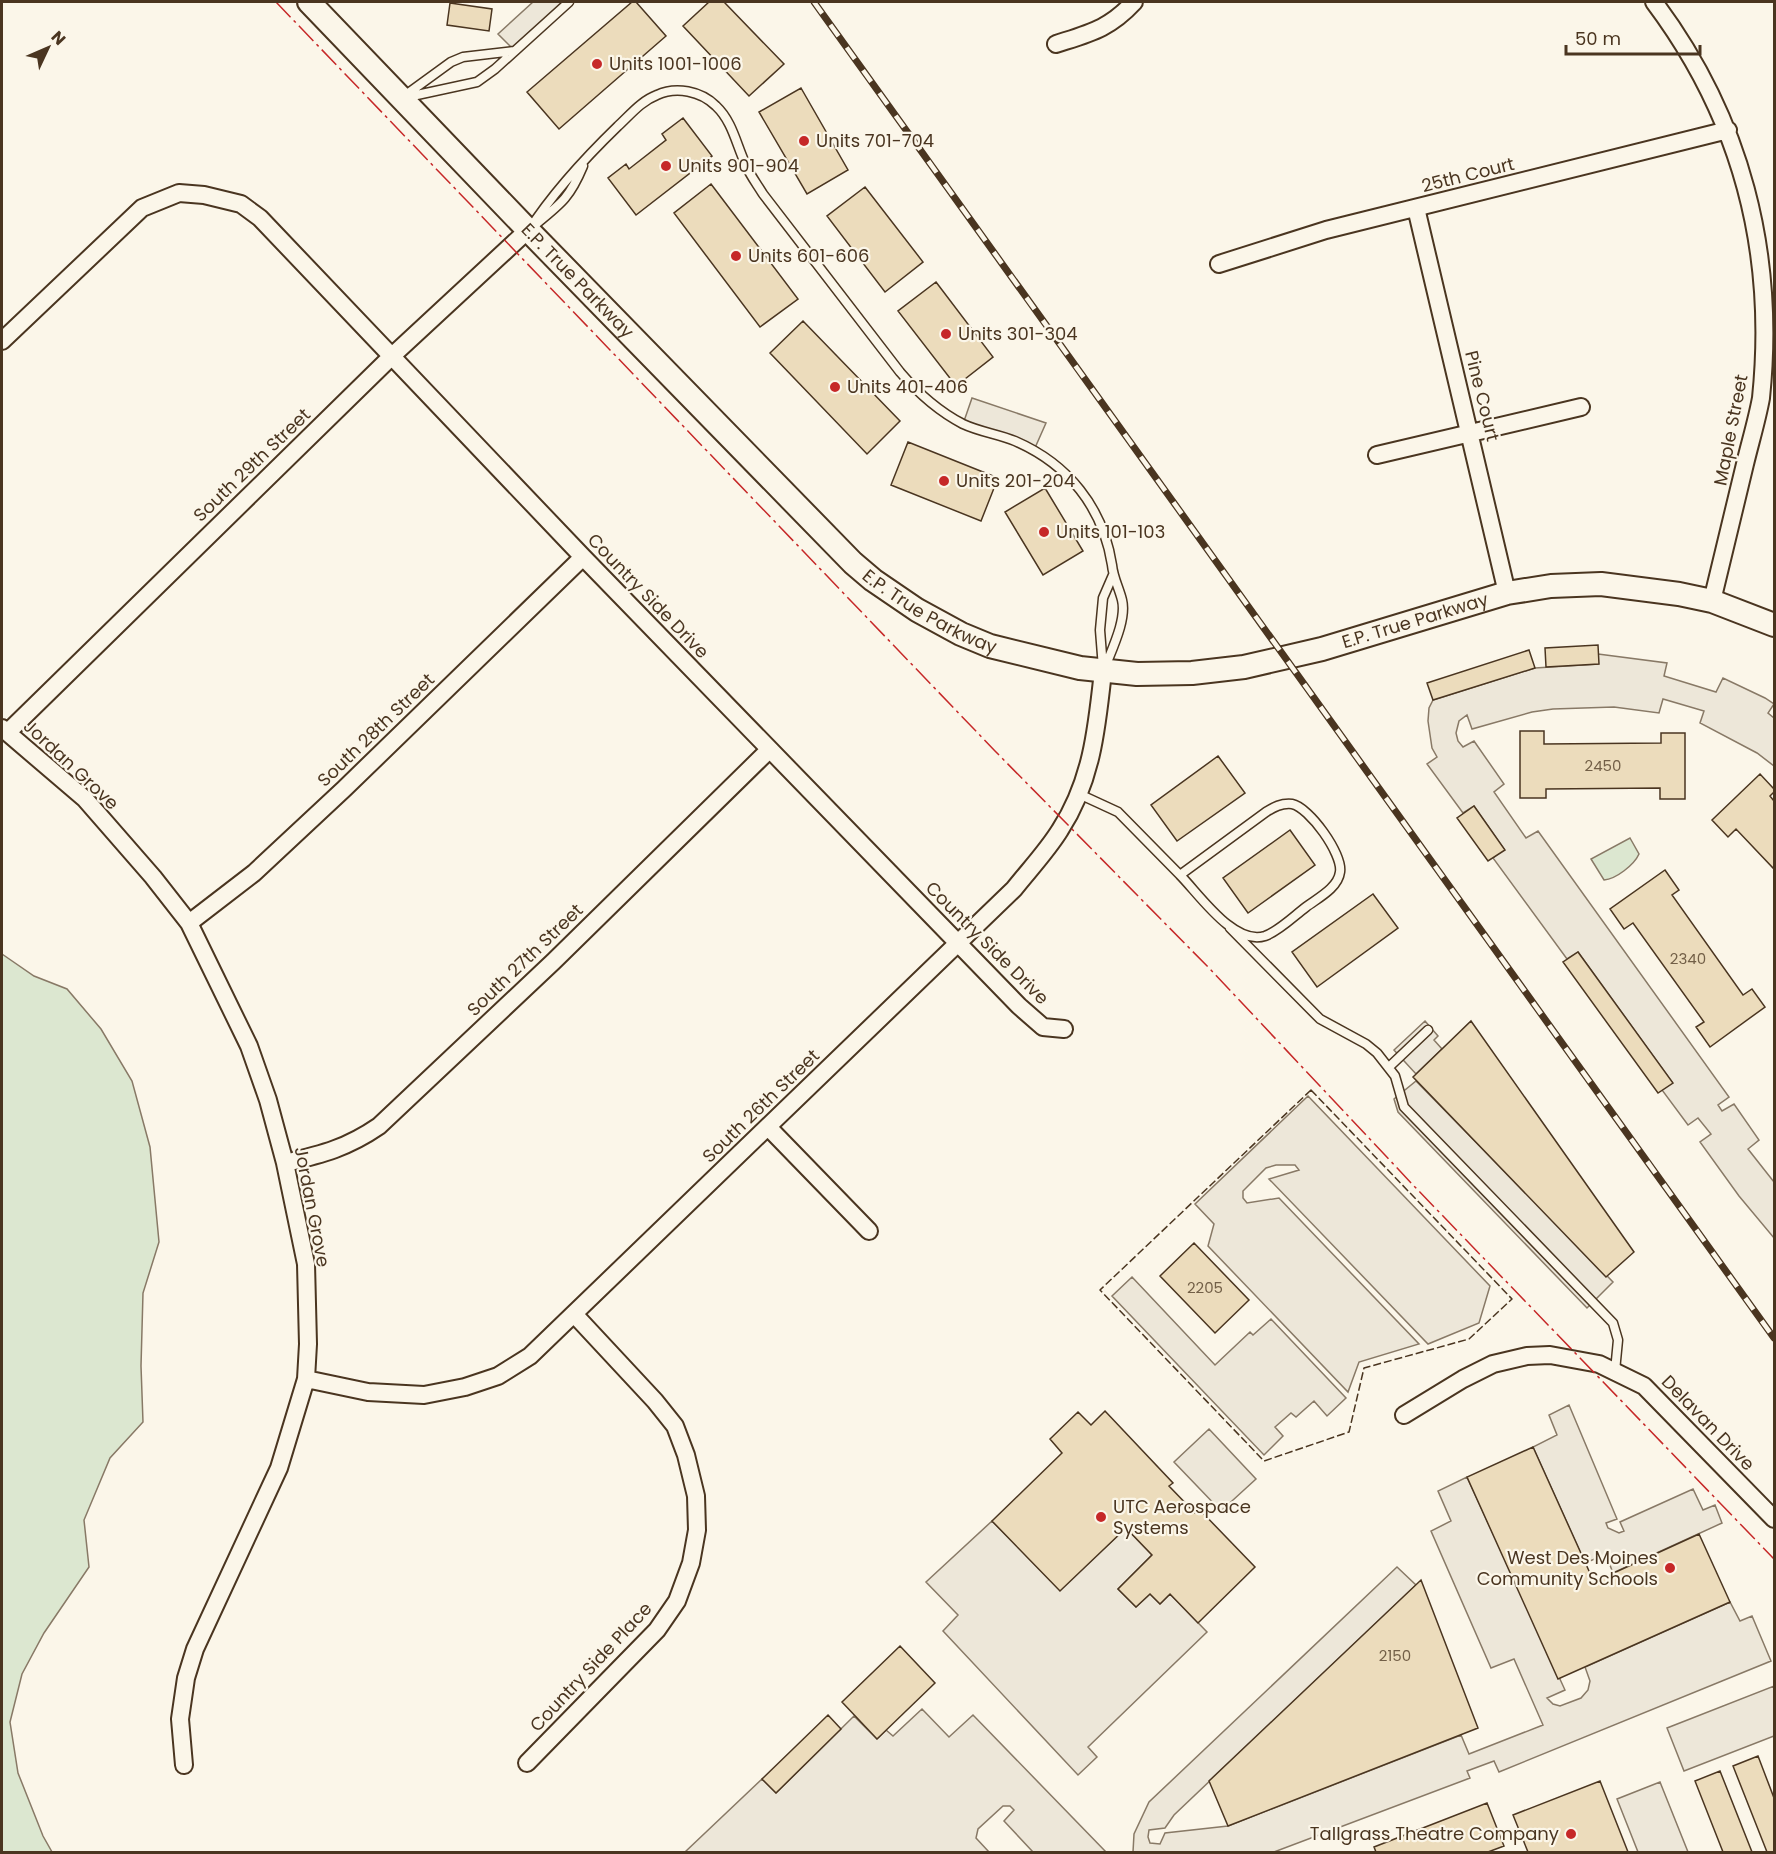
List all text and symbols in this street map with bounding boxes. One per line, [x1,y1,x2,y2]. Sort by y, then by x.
north arrow [18,18,78,78]
scale bar [1566,18,1700,56]
text: N [46,26,71,50]
text: 50 m [1575,26,1621,51]
place label: Units 1001-1006 [609,51,742,76]
marker: Units 1001-1006 [590,57,604,71]
place label: Units 701-704 [816,128,934,153]
marker: Units 701-704 [797,134,811,148]
street label: 25th Court [1419,151,1517,198]
place label: Units 901-904 [678,153,799,178]
marker: Units 901-904 [659,159,673,173]
street label: E.P. True Parkway [516,217,640,343]
place label: Units 601-606 [748,243,869,268]
marker: Units 601-606 [729,249,743,263]
place label: Units 301-304 [958,321,1078,346]
marker: Units 301-304 [939,327,953,341]
street label: Pine Court [1459,348,1506,444]
street label: Maple Street [1707,372,1754,488]
place label: Units 401-406 [847,374,968,399]
marker: Units 401-406 [828,380,842,394]
street label: South 29th Street [188,402,316,527]
place label: Units 201-204 [956,468,1075,493]
marker: Units 201-204 [937,474,951,488]
place label: Units 101-103 [1056,519,1165,544]
marker: Units 101-103 [1037,525,1051,539]
street label: Country Side Drive [582,528,715,664]
street label: E.P. True Parkway [857,563,999,659]
street label: E.P. True Parkway [1339,586,1491,654]
street label: South 28th Street [312,667,440,792]
street label: Jordan Grove [18,714,124,815]
house number: 2450 [1585,755,1621,776]
street label: Country Side Drive [920,875,1055,1010]
street label: South 27th Street [461,898,588,1022]
house number: 2340 [1670,948,1706,969]
street label: South 26th Street [697,1043,825,1168]
street label: Jordan Grove [289,1145,336,1269]
house number: 2205 [1187,1277,1223,1298]
street label: Delavan Drive [1656,1369,1760,1476]
place label: UTC Aerospace Systems [1113,1494,1251,1540]
marker: UTC Aerospace Systems [1094,1510,1108,1524]
place label: West Des Moines Community Schools [1477,1545,1658,1591]
marker: West Des Moines Community Schools [1663,1561,1677,1575]
street label: Country Side Place [524,1596,657,1737]
house number: 2150 [1379,1645,1411,1666]
place label: Tallgrass Theatre Company [1310,1821,1559,1846]
marker: Tallgrass Theatre Company [1564,1827,1578,1841]

